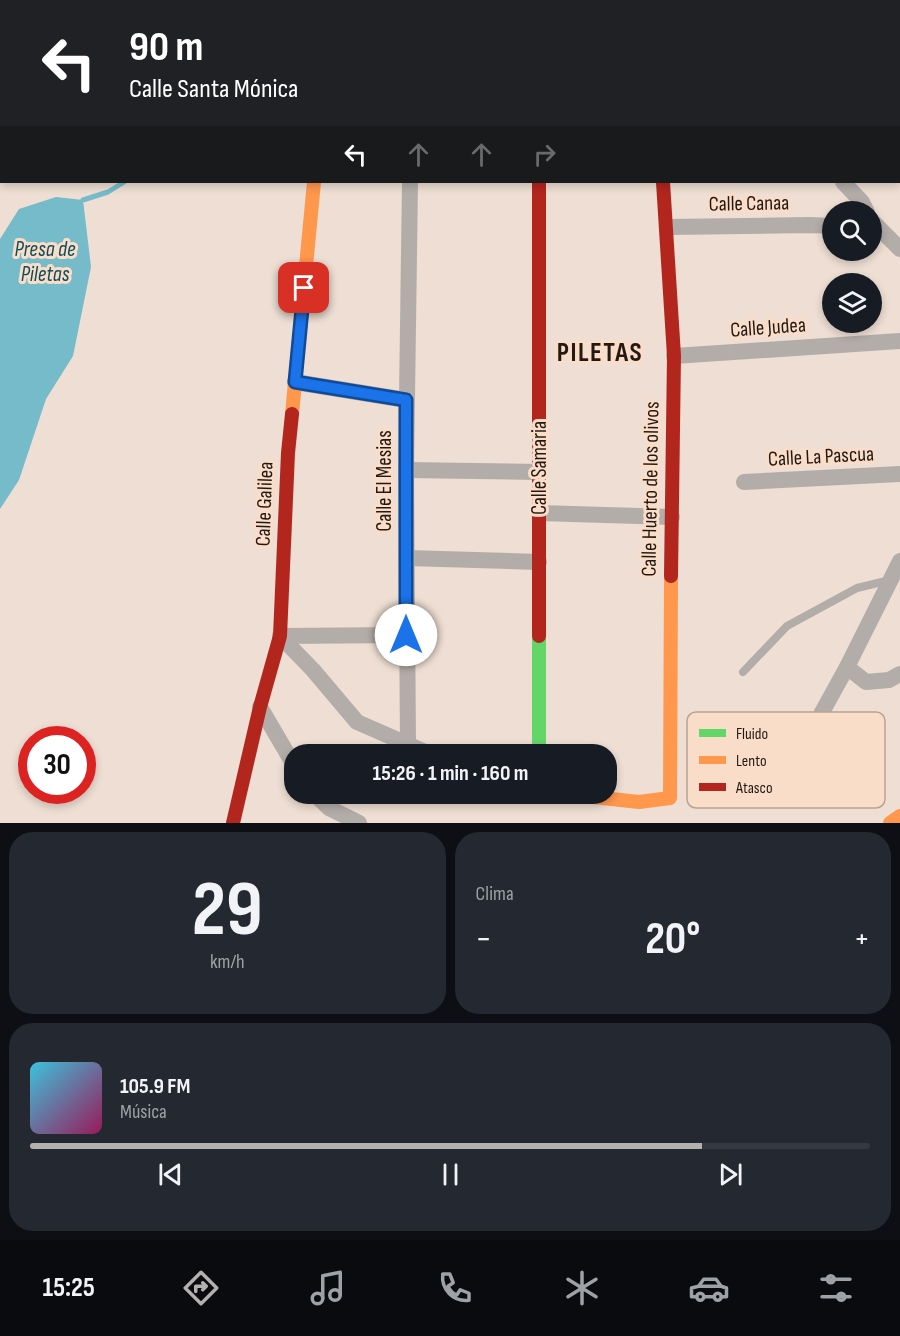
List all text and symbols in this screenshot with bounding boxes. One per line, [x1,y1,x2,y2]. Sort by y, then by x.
text: 90 m [129,22,203,73]
icon: left [30,24,108,102]
text: Calle Santa Mónica [129,73,298,105]
icon: left [339,138,372,171]
icon: ahead [402,138,435,171]
icon: ahead [465,138,498,171]
icon: right [528,138,561,171]
street label: Calle Canaa [709,190,790,217]
map controls [822,201,882,333]
button: search [822,201,882,261]
water label: Presa de Piletas [14,236,76,288]
pin [278,262,329,313]
icon: arrive [287,271,320,304]
button: layers [822,273,882,333]
street label: Calle Judea [729,312,807,343]
district label: PILETAS [557,337,643,369]
street label: Calle Huerto de los olivos [636,401,665,577]
street label: Calle Samaria [527,421,552,515]
street label: Calle El Mesias [372,430,397,532]
street label: Calle La Pascua [767,441,875,472]
street label: Calle Galilea [251,461,278,547]
position arrow [374,603,438,667]
legend [687,712,885,808]
text: Fluido [736,725,768,744]
speed limit sign: 30 [18,726,96,804]
text: Lento [736,752,767,771]
text: 15:26 · 1 min · 160 m [373,760,528,787]
text: Atasco [735,779,773,798]
text: 29 [192,864,263,957]
text: Clima [476,882,514,906]
text: 20° [645,912,700,967]
text: − [476,919,492,959]
text: + [854,919,870,959]
text: km/h [210,950,245,974]
text: 105.9 FM [120,1073,190,1100]
text: Música [120,1100,167,1124]
icon: previous [154,1158,187,1191]
icon: pause [434,1158,467,1191]
icon: next [714,1158,747,1191]
icon: directions [180,1267,222,1309]
icon: music [307,1267,349,1309]
icon: phone [434,1267,476,1309]
icon: climate [561,1267,603,1309]
icon: car [688,1267,730,1309]
icon: filters [815,1267,857,1309]
text: 15:25 [43,1272,95,1304]

